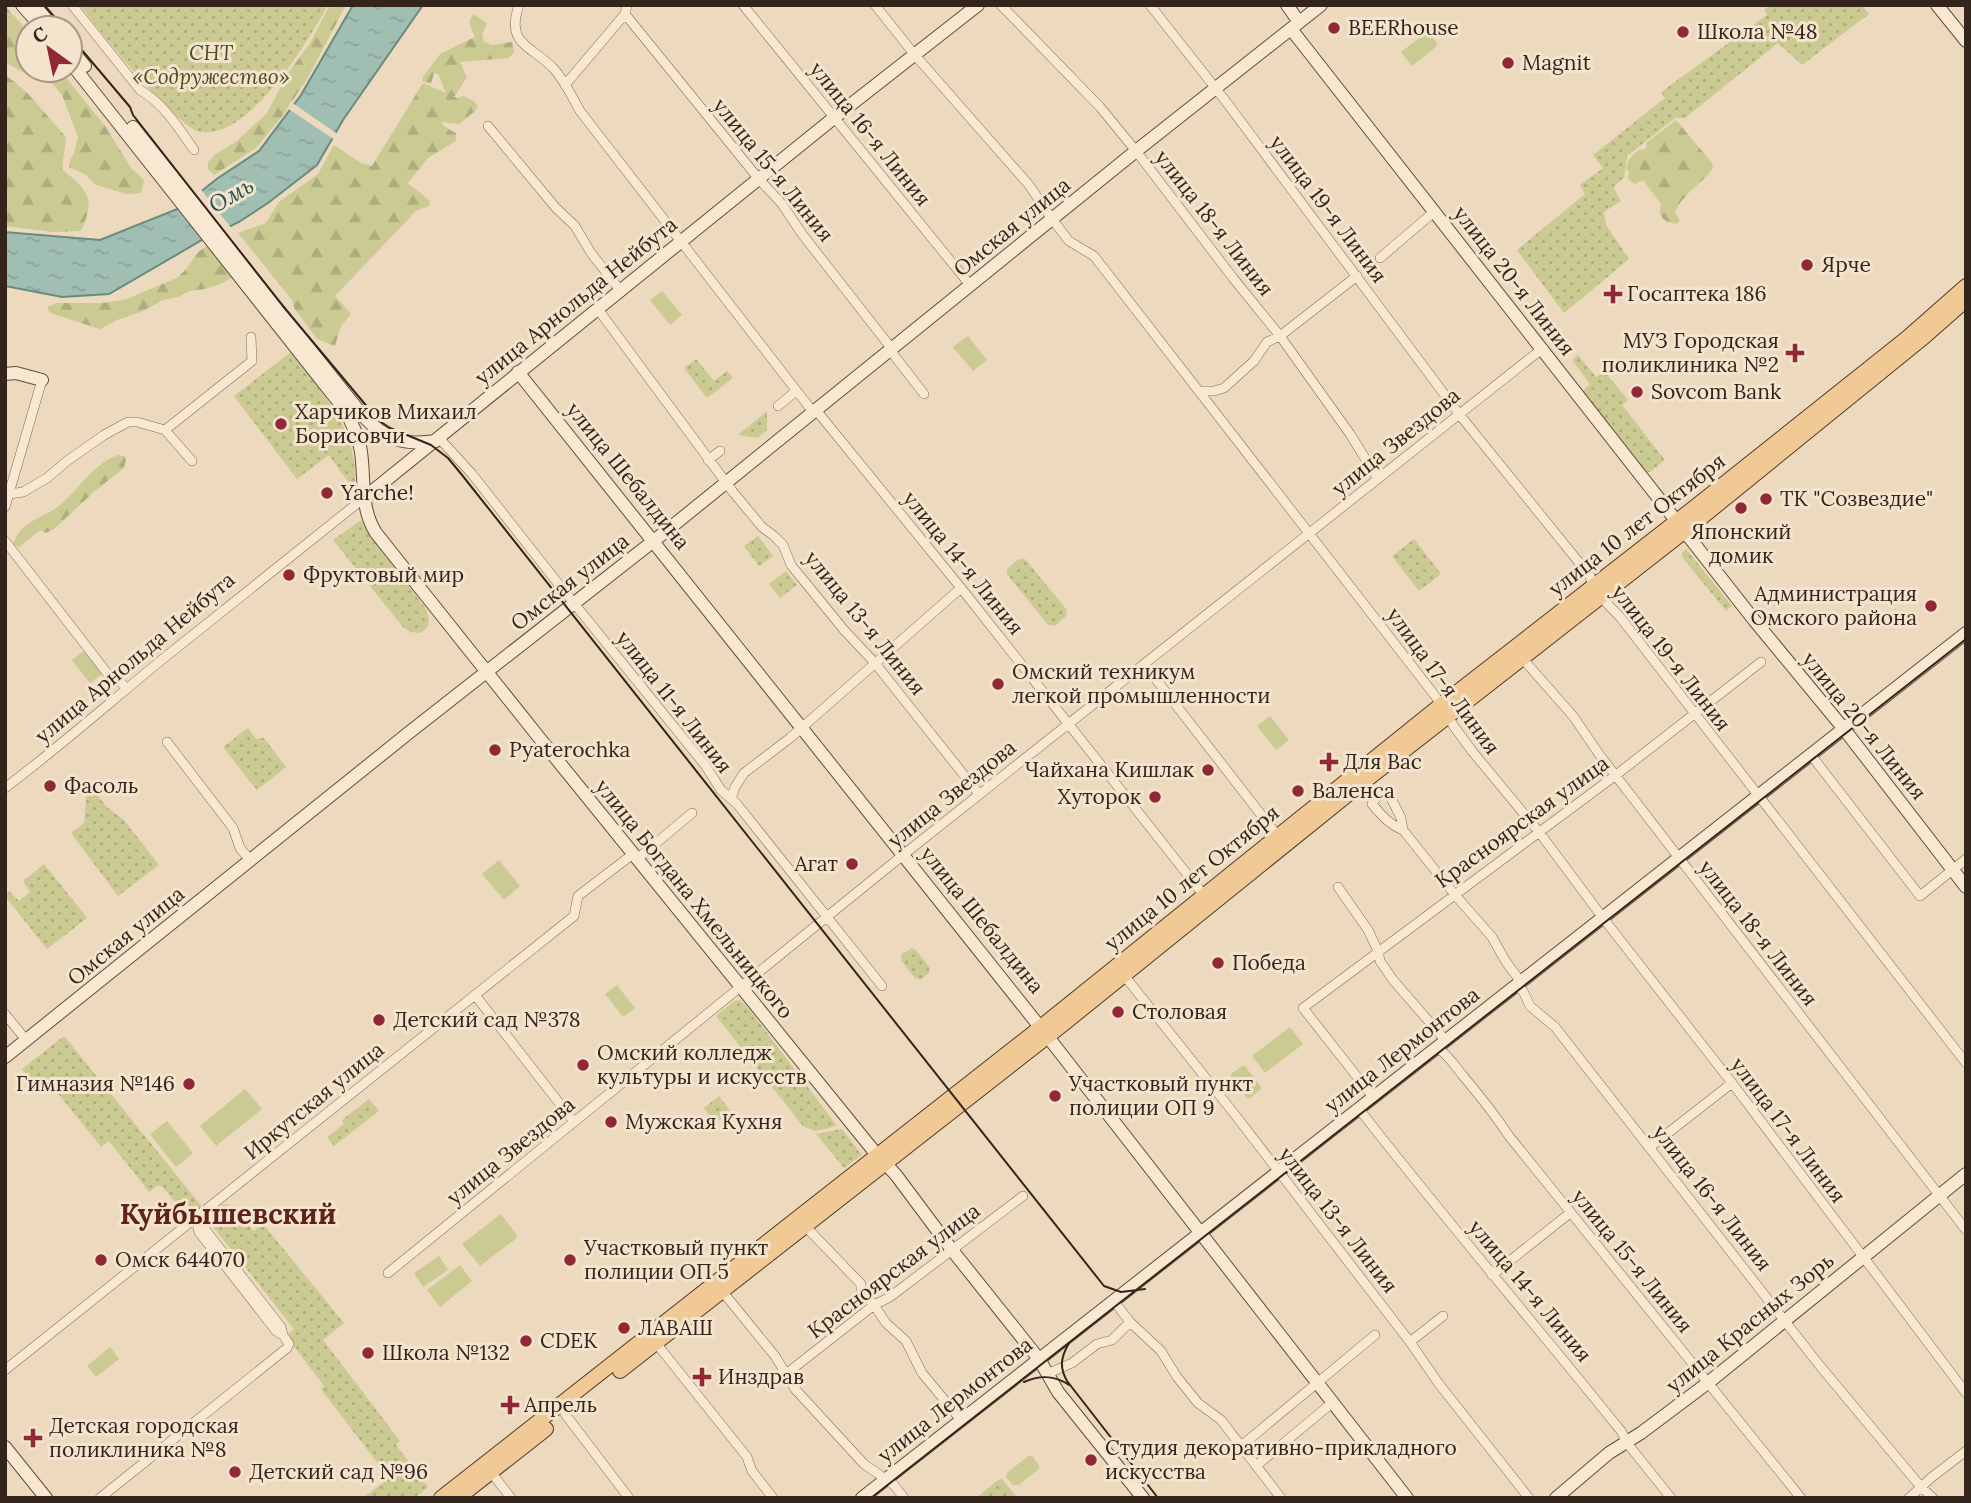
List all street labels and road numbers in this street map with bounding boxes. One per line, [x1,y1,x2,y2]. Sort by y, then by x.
street label: улица 16-я Линия [804,56,937,211]
street label: улица 15-я Линия [707,92,840,247]
street label: улица 19-я Линия [1264,129,1393,288]
street label: улица 18-я Линия [1149,144,1280,301]
street label: Омская улица [948,171,1076,282]
street label: улица 20-я Линия [1447,200,1581,361]
street label: улица Арнольда Нейбута [469,210,683,391]
street label: улица Звездова [1326,382,1465,502]
street label: улица Шебалдина [561,396,696,555]
street label: улица 10 лет Октября [1543,447,1731,602]
street label: улица 14-я Линия [897,485,1030,640]
street label: Омская улица [505,527,634,636]
street label: улица 13-я Линия [799,545,932,700]
street label: улица Арнольда Нейбута [29,566,240,749]
street label: улица 19-я Линия [1606,579,1737,736]
street label: улица 17-я Линия [1381,602,1506,760]
street label: улица 11-я Линия [610,625,738,778]
street label: улица 20-я Линия [1796,646,1932,805]
street label: улица Звездова [882,734,1021,854]
street label: Красноярская улица [1429,749,1614,894]
street label: улица Богдана Хмельницкого [589,773,800,1024]
street label: улица 10 лет Октября [1099,799,1285,956]
street label: улица Шебалдина [915,840,1050,999]
street label: улица 18-я Линия [1693,854,1824,1011]
street label: Омская улица [62,880,190,991]
street label: улица Лермонтова [1319,981,1485,1119]
street label: Иркутская улица [238,1036,389,1165]
street label: улица 17-я Линия [1725,1052,1852,1208]
street label: улица Звездова [441,1091,580,1211]
street label: улица 16-я Линия [1647,1119,1778,1276]
street label: улица 13-я Линия [1273,1141,1404,1298]
street label: улица 15-я Линия [1566,1183,1699,1338]
street label: Красноярская улица [802,1197,985,1344]
street label: улица 14-я Линия [1463,1214,1598,1367]
street label: улица Красных Зорь [1660,1247,1839,1399]
street label: улица Лермонтова [872,1331,1038,1469]

